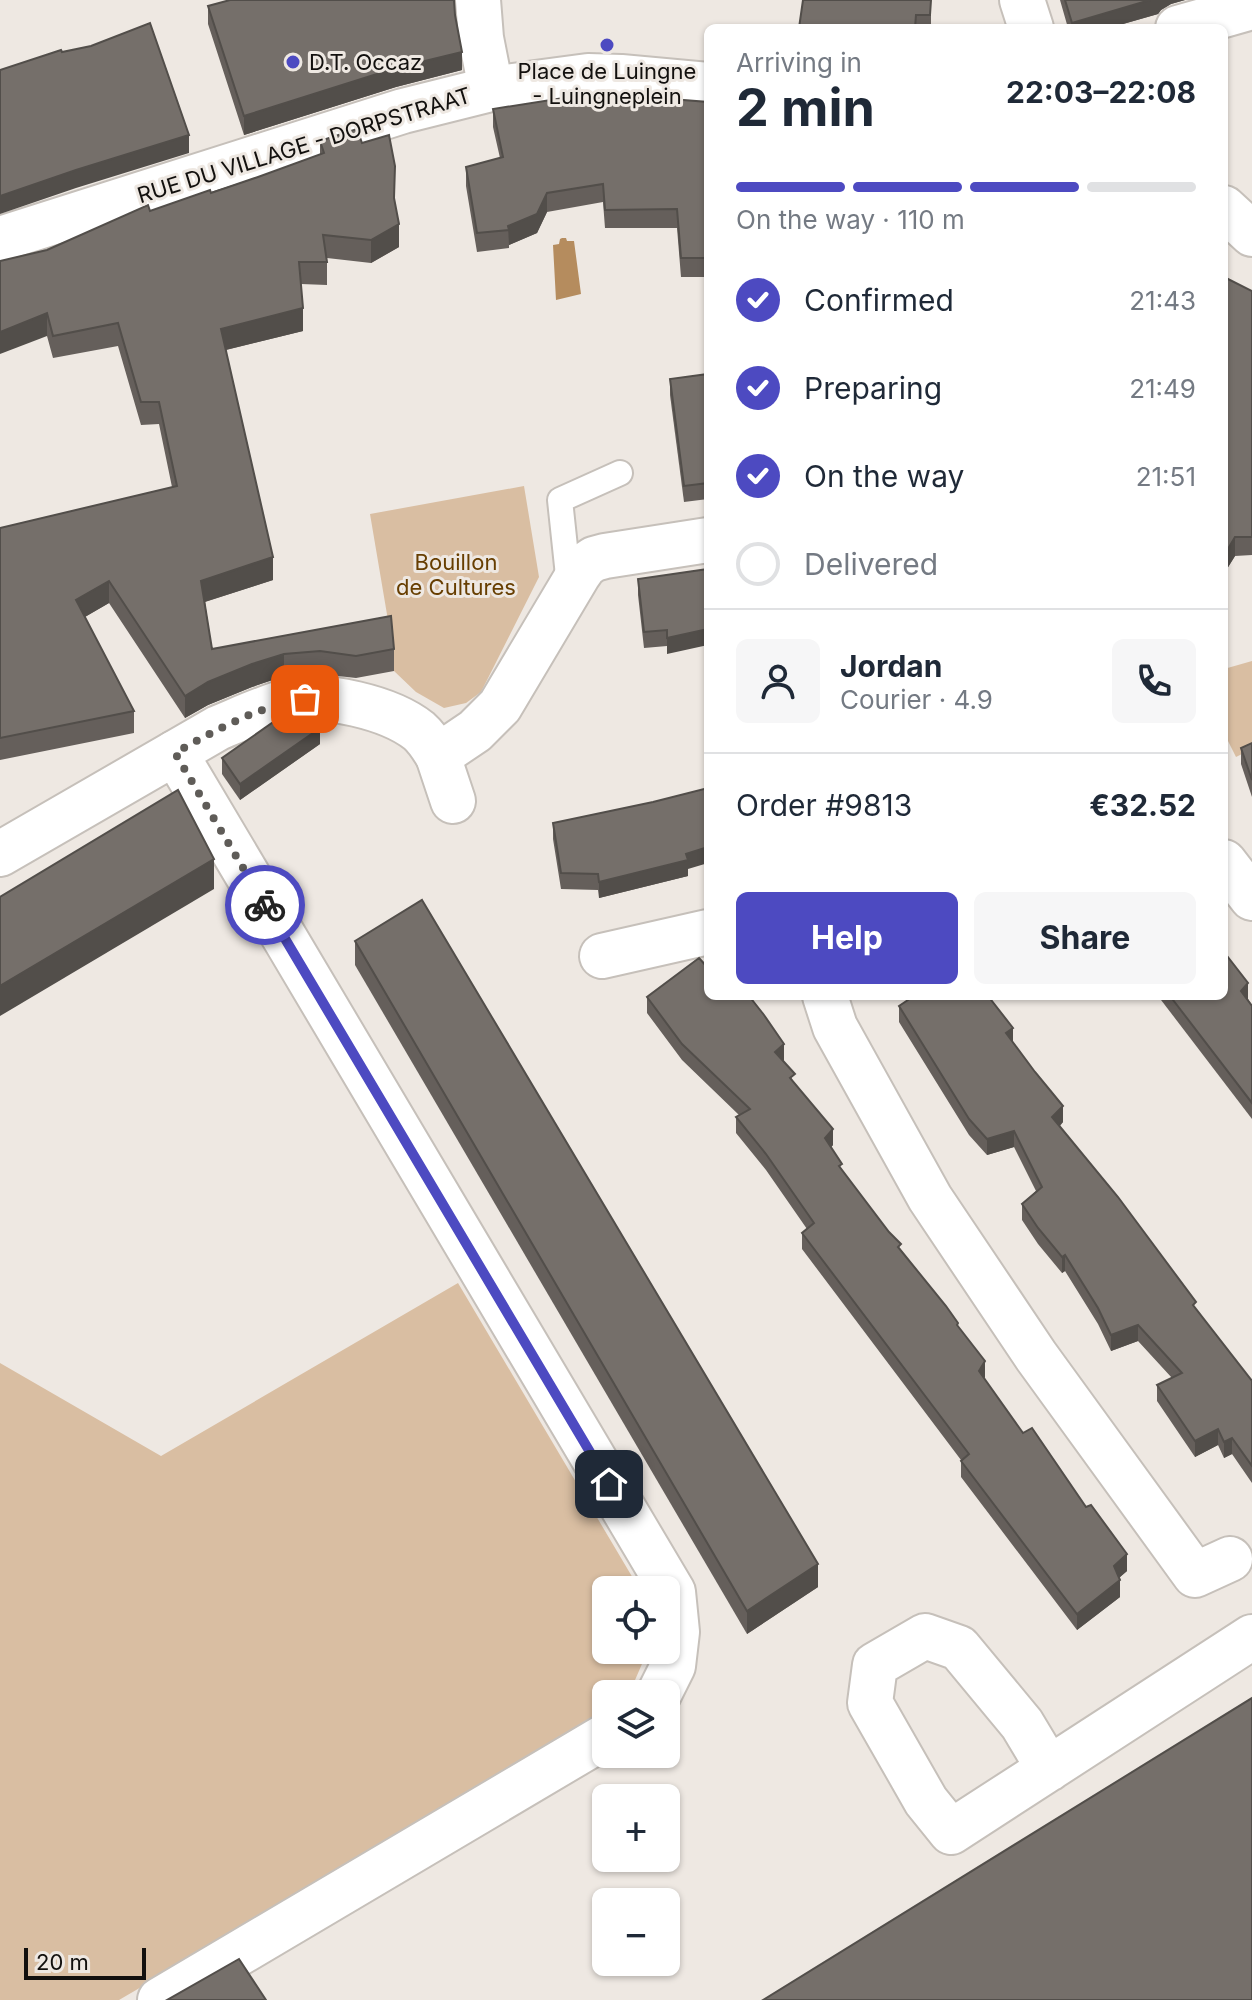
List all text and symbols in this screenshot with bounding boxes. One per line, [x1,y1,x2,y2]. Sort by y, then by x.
marker: Place de Luingne - Luingneplein [598,36,616,54]
text: Arriving in [736,47,862,78]
place label: D.T. Occaz [309,49,422,75]
marker: D.T. Occaz [284,53,302,71]
place label: Place de Luingne - Luingneplein [518,58,696,109]
text: 22:03–22:08 [1006,74,1196,110]
text: 2 min [736,76,875,139]
street label: RUE DU VILLAGE - DORPSTRAAT [134,82,474,208]
text: On the way · 110 m [736,204,965,235]
icon: check [736,278,780,322]
text: Confirmed [804,282,954,318]
text: 21:43 [1129,285,1196,316]
icon: check [736,366,780,410]
text: Preparing [804,370,942,406]
text: 21:49 [1129,373,1196,404]
icon: check [736,454,780,498]
text: On the way [804,458,964,494]
text: 21:51 [1136,461,1196,492]
text: Delivered [804,546,938,582]
park label: Bouillon de Cultures [396,549,516,600]
button: person [736,639,820,723]
button: phone [1112,639,1196,723]
text: Jordan [840,648,942,684]
pin [271,665,339,733]
icon: bag [283,677,327,721]
text: Courier · 4.9 [840,684,993,715]
text: Order #9813 [736,787,912,823]
text: €32.52 [1089,787,1196,823]
courier [225,865,305,945]
icon: bike [243,883,287,927]
button: Help [736,892,958,984]
button: Share [974,892,1196,984]
pin [575,1450,643,1518]
icon: home [587,1462,631,1506]
map controls [592,1576,680,1976]
button: locate [592,1576,680,1664]
button: layers [592,1680,680,1768]
button: + [592,1784,680,1872]
button: − [592,1888,680,1976]
scale bar [24,1944,146,1980]
text: 20 m [36,1949,89,1975]

